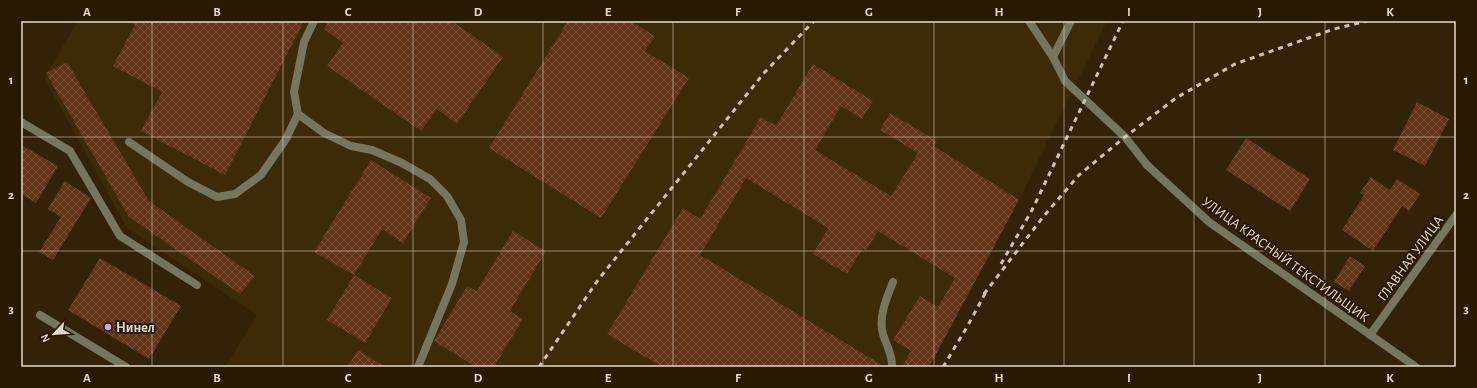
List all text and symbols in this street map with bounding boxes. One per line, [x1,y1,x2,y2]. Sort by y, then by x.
text: A [83,6,91,19]
text: B [213,6,221,19]
text: C [345,6,352,19]
text: D [474,6,483,19]
text: E [605,6,612,19]
text: F [735,6,742,19]
text: G [865,6,873,19]
text: H [994,6,1004,19]
text: I [1127,6,1131,19]
text: J [1258,6,1262,19]
text: K [1386,6,1394,19]
text: 1 [9,74,13,87]
text: 1 [1464,74,1468,87]
text: 2 [8,189,14,202]
text: 2 [1463,189,1469,202]
street label: УЛИЦА КРАСНЫЙ ТЕКСТИЛЬЩИК [1199,194,1372,325]
street label: ГЛАВНАЯ УЛИЦА [1375,213,1446,304]
text: 3 [8,303,14,316]
text: 3 [1463,303,1469,316]
north arrow [34,314,74,354]
place label: Нинел [116,321,155,335]
marker: Нинел [103,322,113,332]
text: N [39,332,52,344]
text: A [83,372,91,385]
text: B [213,372,221,385]
text: C [345,372,352,385]
text: D [474,372,483,385]
text: E [605,372,612,385]
text: F [735,372,742,385]
text: G [865,372,873,385]
text: H [994,372,1004,385]
text: I [1127,372,1131,385]
text: J [1258,372,1262,385]
text: K [1386,372,1394,385]

